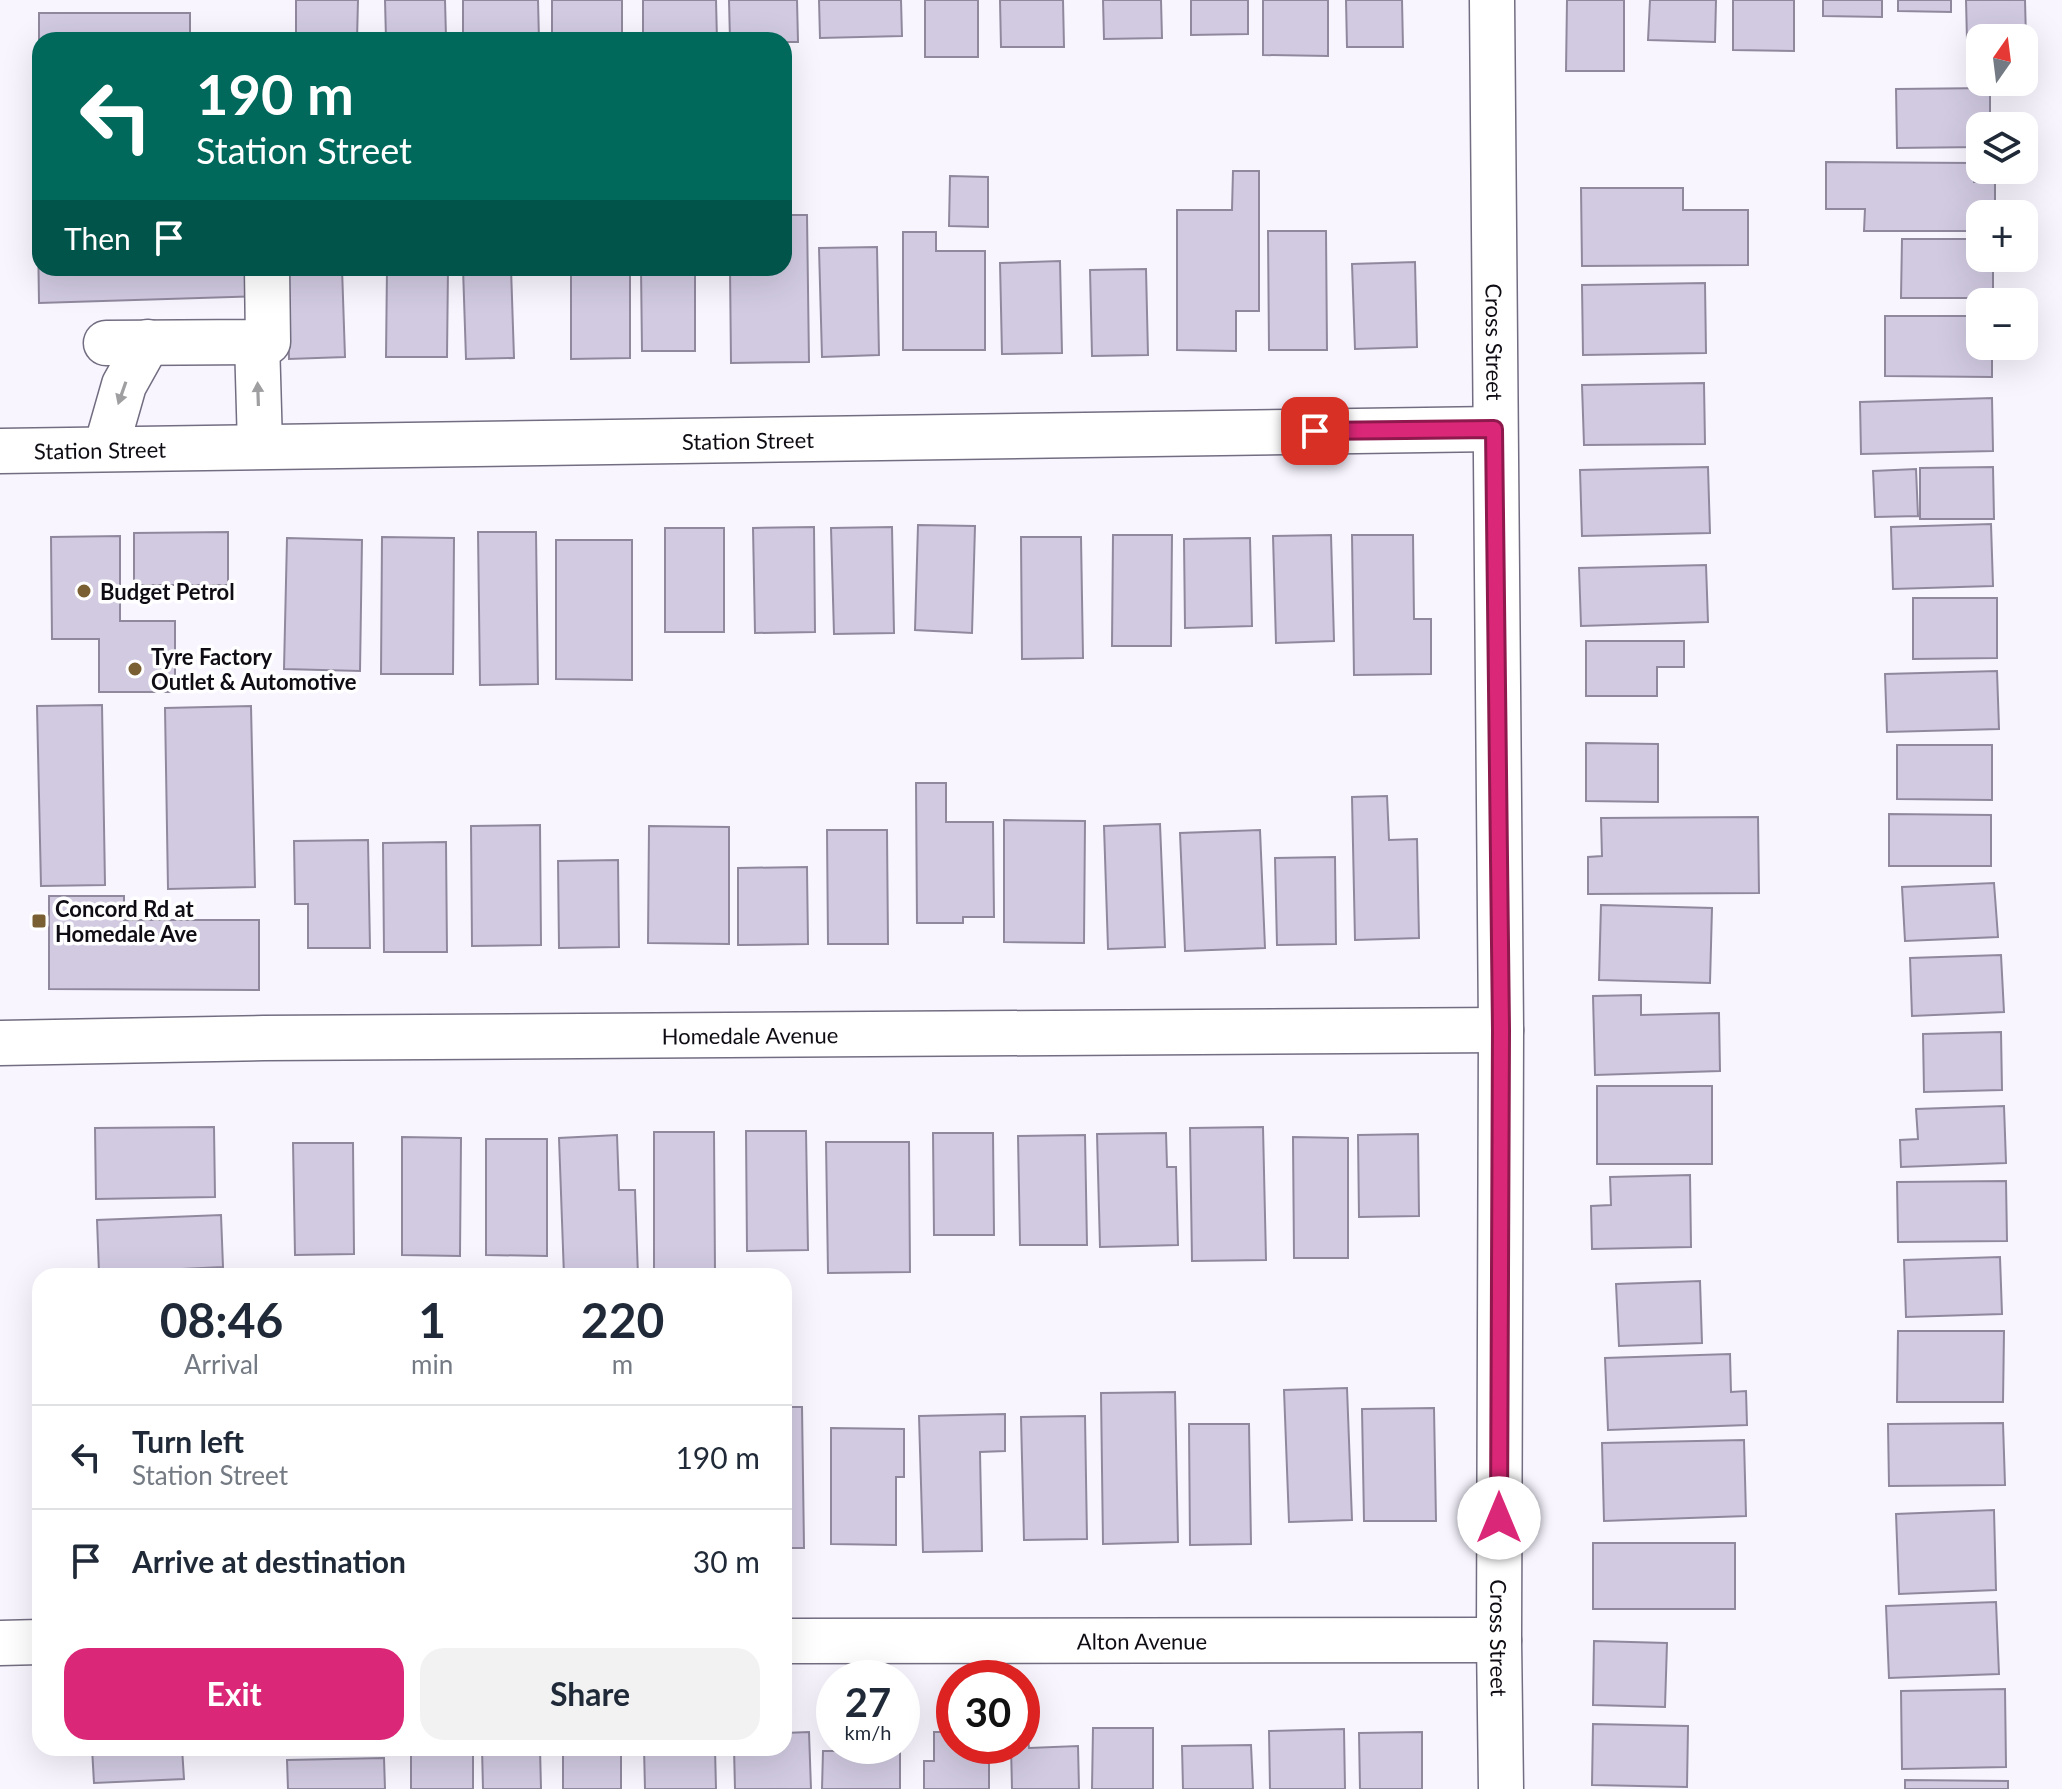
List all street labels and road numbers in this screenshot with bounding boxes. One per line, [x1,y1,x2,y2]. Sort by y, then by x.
street label: Cross Street [1481,283,1509,401]
street label: Station Street [682,426,814,454]
street label: Station Street [34,435,166,464]
street label: Homedale Avenue [662,1021,838,1049]
street label: Cross Street [1485,1579,1513,1697]
street label: Alton Avenue [1077,1627,1207,1654]

